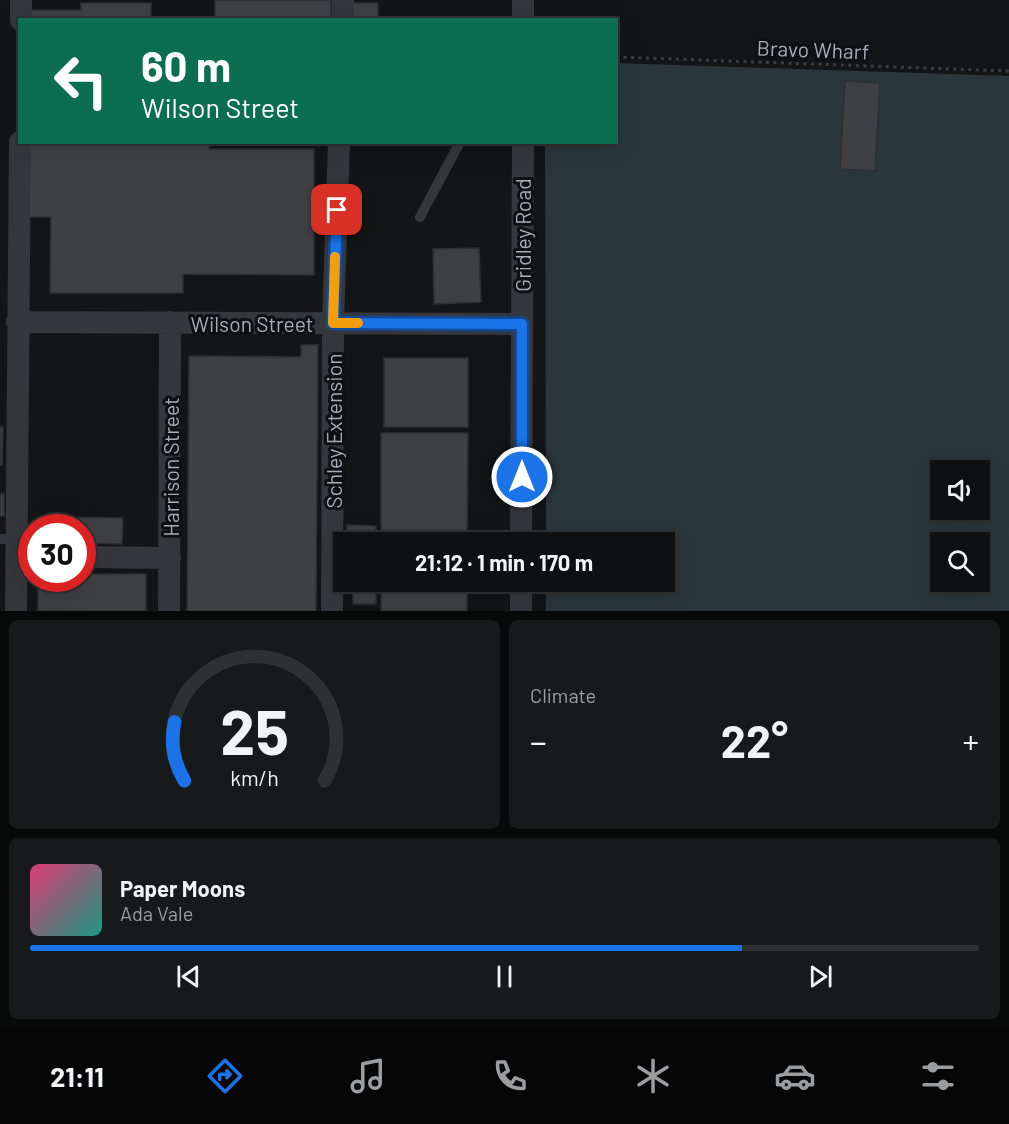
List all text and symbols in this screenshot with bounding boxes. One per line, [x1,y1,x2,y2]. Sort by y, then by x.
street label: Bravo Wharf [756,35,870,63]
text: 60 m [141,40,231,90]
icon: left [42,42,120,120]
text: Wilson Street [141,91,299,123]
street label: Gridley Road [510,178,535,292]
pin [311,184,362,235]
icon: arrive [320,193,353,226]
street label: Wilson Street [190,311,314,336]
street label: Schley Extension [321,354,346,508]
street label: Harrison Street [158,397,183,537]
position arrow [490,445,554,509]
map controls [930,460,990,592]
button: sound [930,460,990,520]
speed limit sign: 30 [18,514,96,592]
button: search [930,532,990,592]
text: 21:12 · 1 min · 170 m [415,549,593,575]
text: Climate [530,683,596,707]
text: 25 [220,693,289,767]
text: 22° [721,713,788,767]
text: − [530,721,547,761]
text: + [962,721,979,761]
text: km/h [230,766,279,791]
text: Paper Moons [120,875,245,901]
text: Ada Vale [120,901,193,925]
icon: previous [172,960,205,993]
icon: pause [488,960,521,993]
icon: next [804,960,837,993]
icon: directions [204,1055,246,1097]
icon: music [347,1055,389,1097]
icon: phone [489,1055,531,1097]
icon: climate [632,1055,674,1097]
icon: car [774,1055,816,1097]
icon: filters [917,1055,959,1097]
text: 21:11 [50,1060,104,1092]

